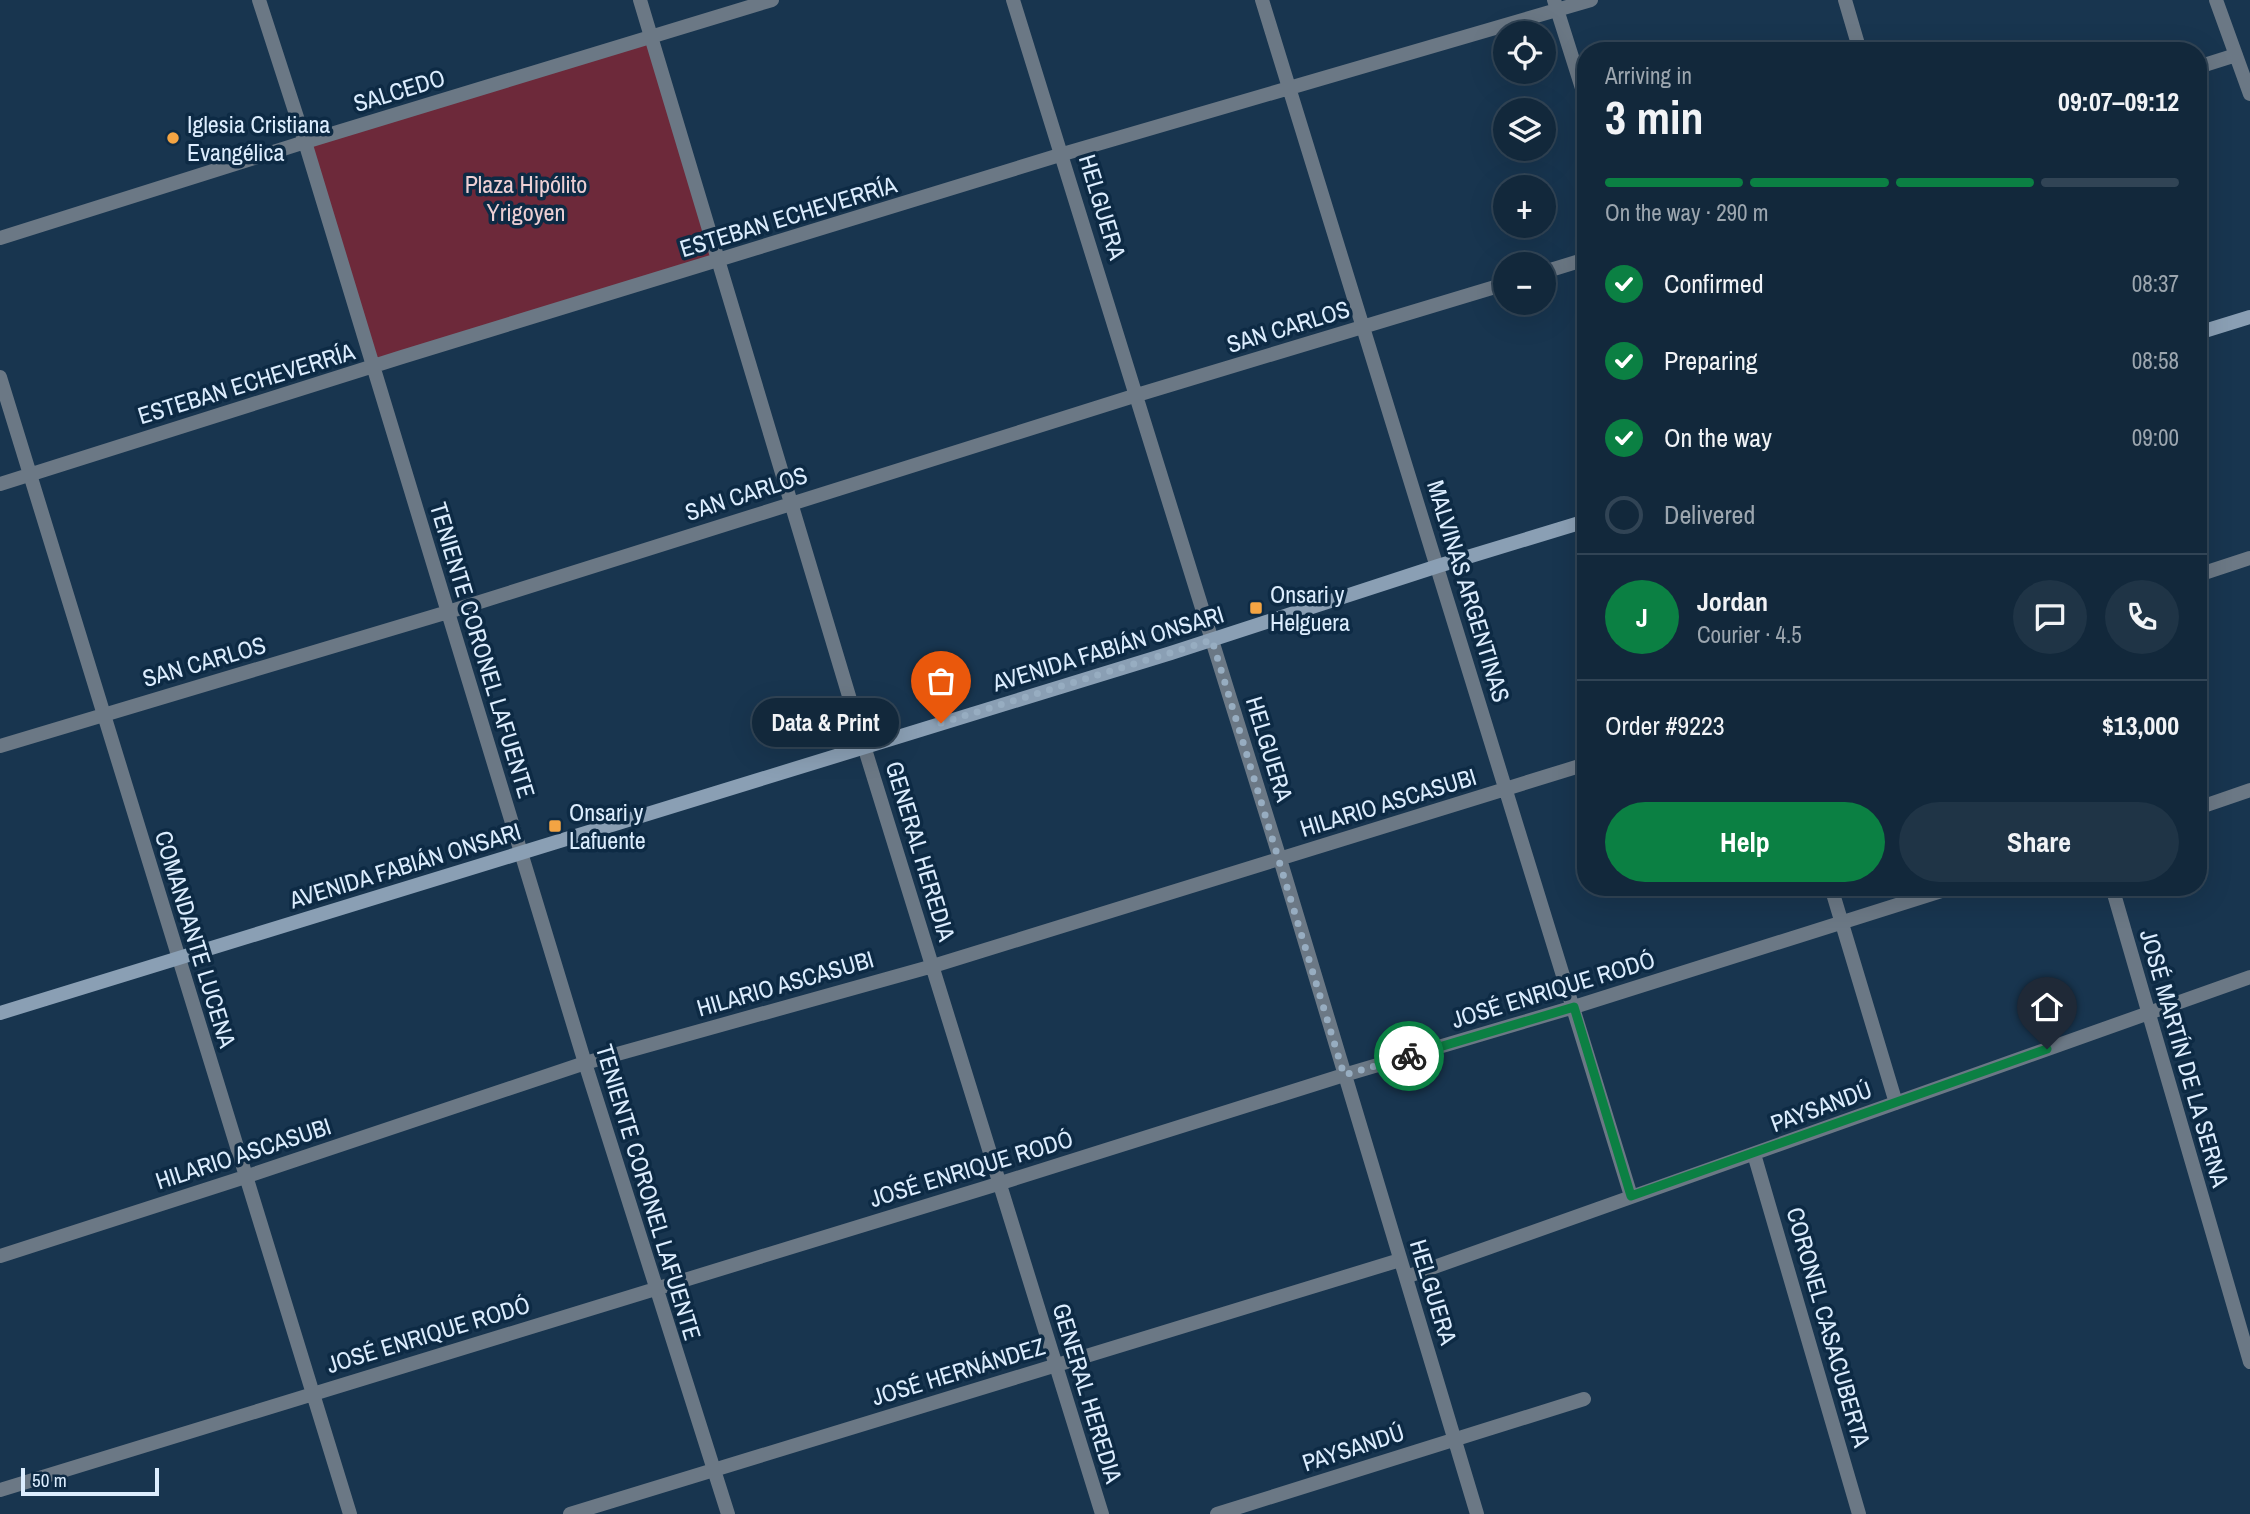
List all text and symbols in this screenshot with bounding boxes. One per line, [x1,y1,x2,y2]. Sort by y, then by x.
map controls [1493,21,1556,315]
button: locate [1493,21,1556,84]
text: Arriving in [1605,60,1692,91]
street label: SALCEDO [349,61,449,119]
text: 09:07–09:12 [2058,84,2179,119]
text: 3 min [1605,86,1704,148]
button: layers [1493,98,1556,161]
place label: Iglesia Cristiana Evangélica [187,108,330,168]
marker: Iglesia Cristiana Evangélica [165,130,181,146]
street label: HELGUERA [1072,151,1134,264]
park label: Plaza Hipólito Yrigoyen [465,168,587,228]
street label: ESTEBAN ECHEVERRÍA [676,168,901,264]
button: + [1493,175,1556,238]
text: On the way · 290 m [1605,197,1769,228]
button: − [1493,252,1556,315]
icon: check [1605,265,1643,303]
text: Confirmed [1664,266,1764,301]
text: 08:37 [2132,268,2179,299]
street label: SAN CARLOS [1223,292,1353,360]
street label: ESTEBAN ECHEVERRÍA [134,335,359,431]
icon: check [1605,342,1643,380]
text: Preparing [1664,343,1758,378]
text: 08:58 [2132,345,2179,376]
icon: check [1605,419,1643,457]
text: On the way [1664,420,1772,455]
text: 09:00 [2132,422,2179,453]
street label: SAN CARLOS [681,458,811,528]
street label: MALVINAS ARGENTINAS [1420,476,1518,706]
text: Delivered [1664,497,1755,532]
street label: TENIENTE CORONEL LAFUENTE [423,498,543,802]
place label: Onsari y Helguera [1270,578,1350,638]
button: chat [2013,580,2087,654]
button: phone [2105,580,2179,654]
text: Jordan [1697,584,1768,619]
street label: AVENIDA FABIÁN ONSARI [987,598,1228,699]
marker: Onsari y Helguera [1248,600,1264,616]
text: J [1636,600,1648,635]
text: Courier · 4.5 [1697,619,1802,650]
street label: SAN CARLOS [139,628,269,694]
pin [911,651,971,723]
icon: bag [922,662,960,700]
street label: HELGUERA [1239,693,1301,806]
callout: Data & Print [752,698,899,748]
text: Data & Print [772,707,879,738]
text: Order #9223 [1605,708,1725,743]
text: $13,000 [2102,708,2179,743]
street label: GENERAL HEREDIA [878,757,964,946]
street label: HILARIO ASCASUBI [1296,760,1480,844]
place label: Onsari y Lafuente [569,796,646,856]
button: Help [1605,802,1885,882]
button: Share [1899,802,2179,882]
street label: AVENIDA FABIÁN ONSARI [284,815,525,916]
marker: Onsari y Lafuente [547,818,563,834]
street label: COMANDANTE LUCENA [148,827,244,1052]
street label: JOSÉ MARTÍN DE LA SERNA [2133,925,2237,1191]
street label: HILARIO ASCASUBI [693,942,877,1024]
street label: JOSÉ ENRIQUE RODÓ [1447,943,1659,1035]
pin [2017,977,2077,1049]
icon: home [2028,988,2066,1026]
courier [1374,1021,1444,1091]
icon: bike [1390,1037,1428,1075]
street label: TENIENTE CORONEL LAFUENTE [589,1040,709,1344]
street label: PAYSANDÚ [1766,1073,1876,1139]
street label: HILARIO ASCASUBI [151,1110,335,1196]
street label: JOSÉ ENRIQUE RODÓ [865,1122,1077,1214]
street label: CORONEL CASACUBERTA [1779,1203,1879,1451]
street label: HELGUERA [1403,1236,1465,1349]
street label: JOSÉ ENRIQUE RODÓ [322,1288,534,1380]
street label: GENERAL HEREDIA [1045,1299,1131,1488]
street label: JOSÉ HERNÁNDEZ [868,1329,1048,1413]
street label: PAYSANDÚ [1298,1415,1408,1479]
scale bar [21,1465,159,1497]
text: 50 m [32,1467,67,1493]

